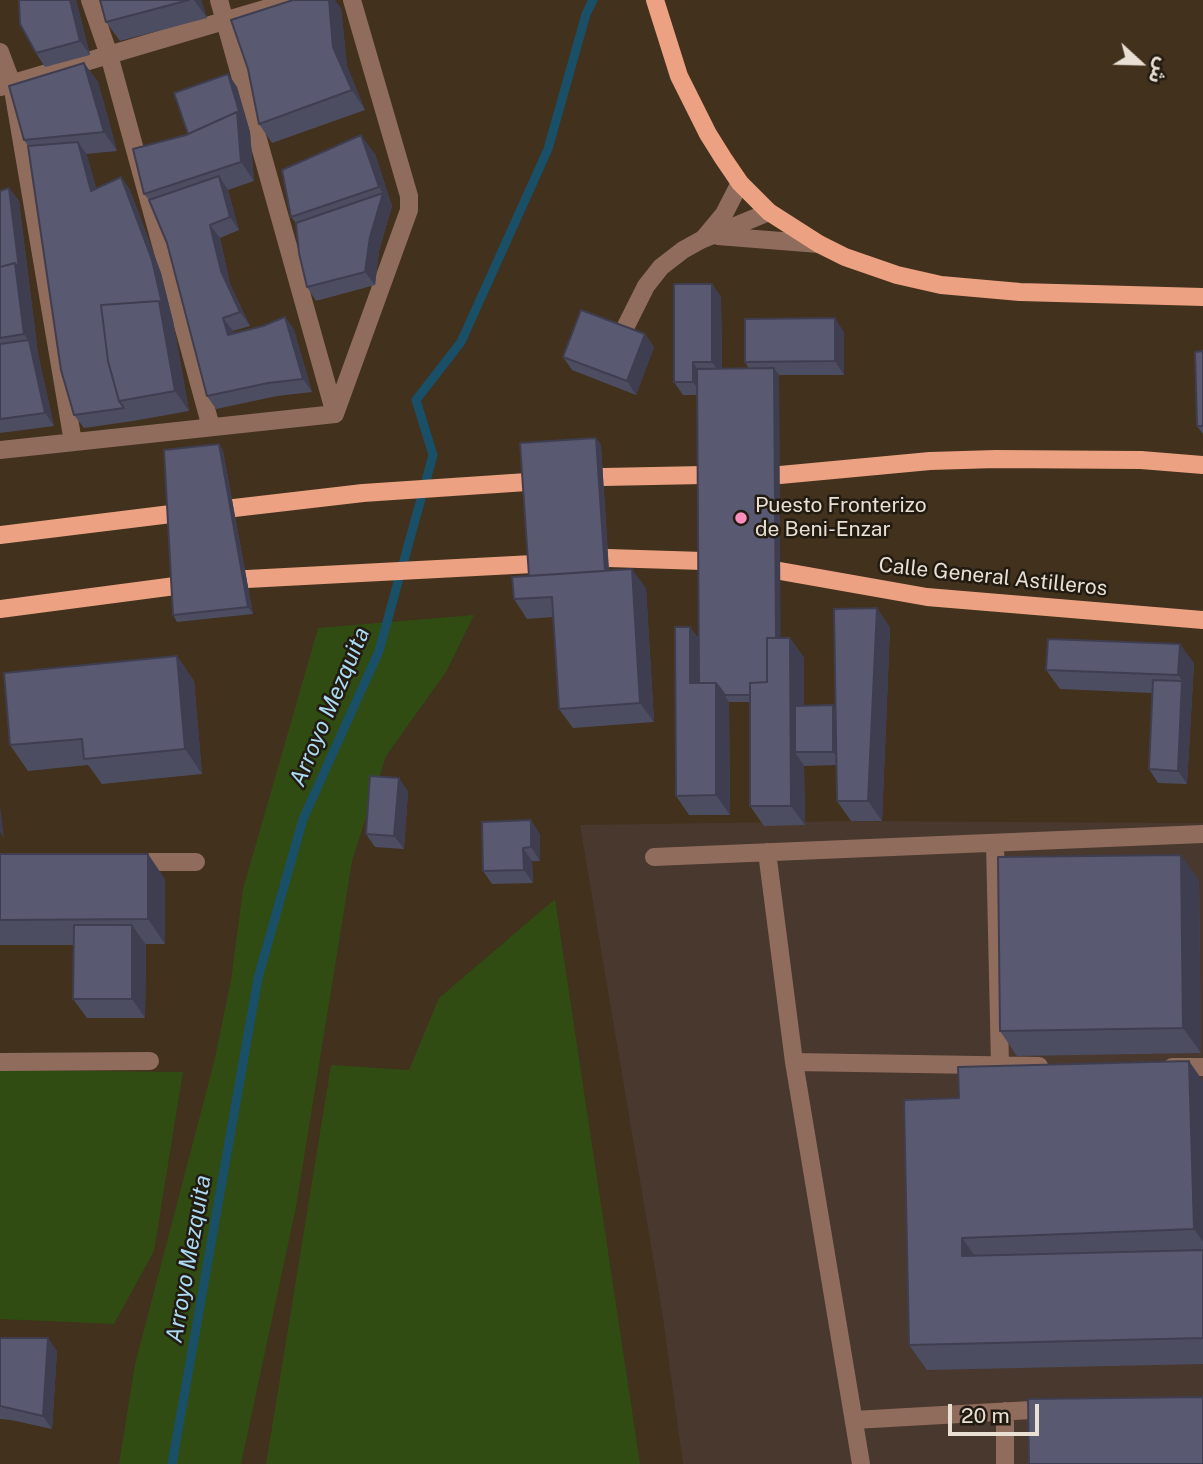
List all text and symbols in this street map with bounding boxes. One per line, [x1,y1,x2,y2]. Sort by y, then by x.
north arrow [1105,28,1175,98]
text: ش [1144,55,1175,87]
place label: Puesto Fronterizo de Beni-Enzar [755,493,927,543]
marker: Puesto Fronterizo de Beni-Enzar [733,510,749,526]
street label: Calle General Astilleros [877,552,1109,602]
water label: Arroyo Mezquita [284,623,376,791]
water label: Arroyo Mezquita [161,1173,217,1345]
scale bar [951,1390,1042,1434]
text: 20 m [961,1403,1010,1428]

